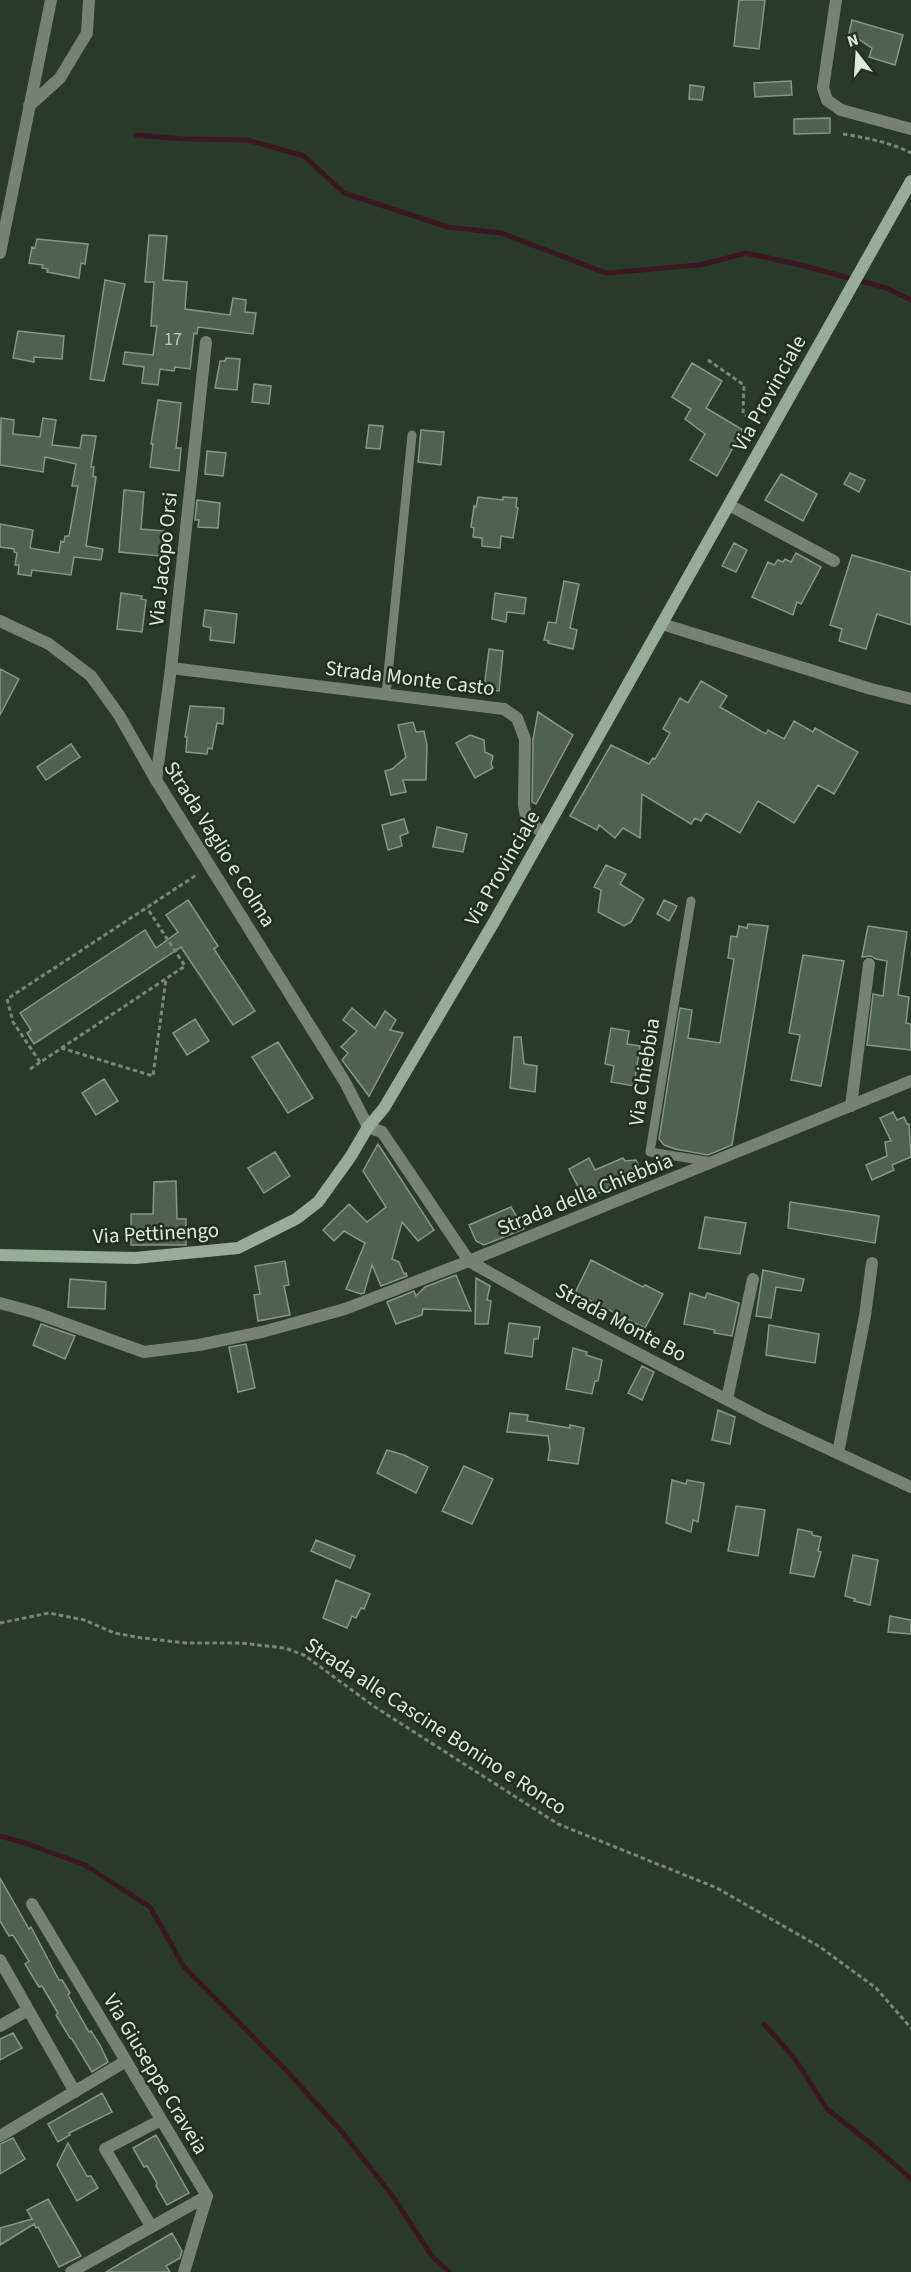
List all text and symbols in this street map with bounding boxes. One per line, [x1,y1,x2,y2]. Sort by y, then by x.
north arrow [827,24,887,84]
text: N [845,29,861,53]
house number: 17 [164,327,182,352]
street label: Via Provinciale [725,329,813,457]
street label: Via Jacopo Orsi [141,491,185,627]
street label: Strada Monte Casto [324,653,496,703]
street label: Strada Vaglio e Colma [157,755,283,933]
street label: Via Provinciale [457,805,547,931]
street label: Via Chiebbia [621,1016,667,1128]
street label: Strada della Chiebbia [493,1145,677,1243]
street label: Via Pettinengo [92,1215,220,1251]
street label: Strada Monte Bo [550,1275,692,1369]
street label: Strada alle Cascine Bonino e Ronco [299,1630,573,1822]
street label: Via Giuseppe Craveia [96,1988,216,2160]

